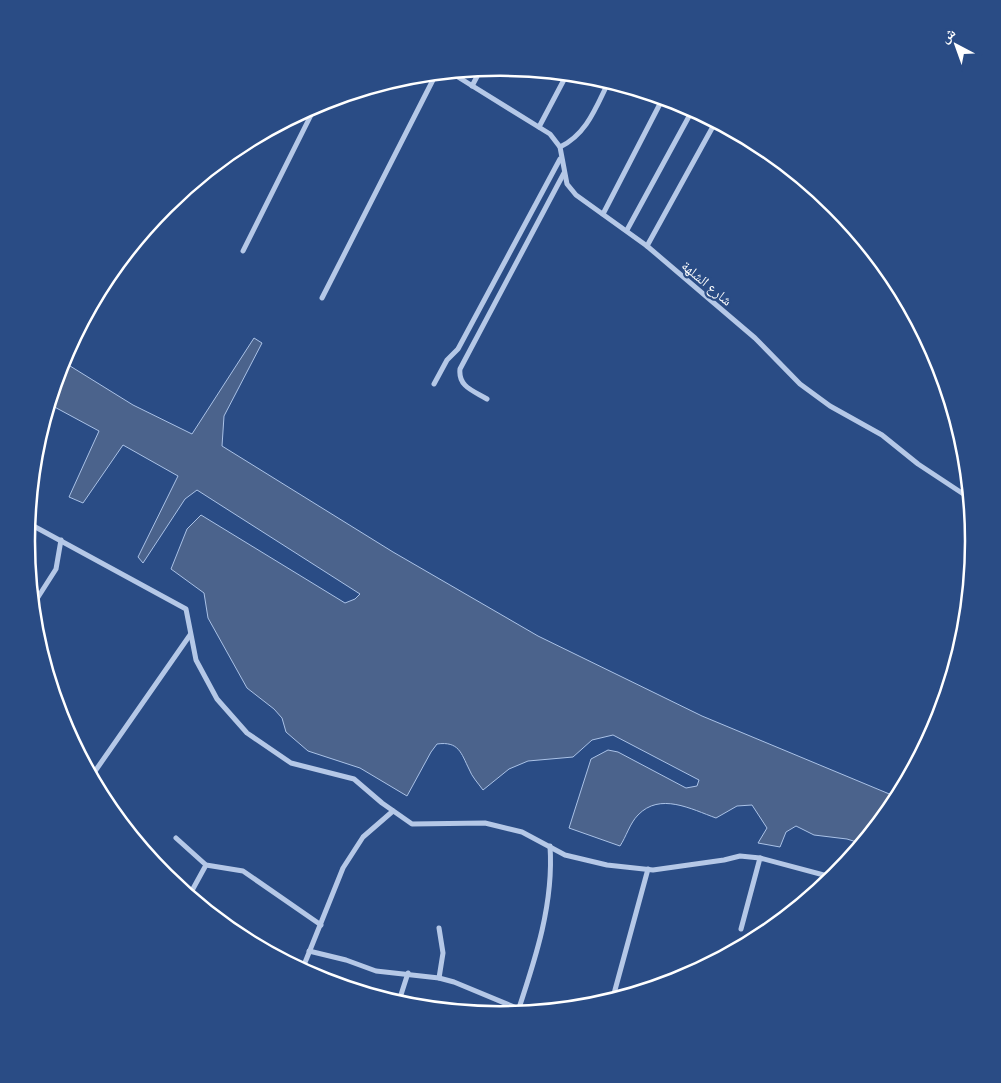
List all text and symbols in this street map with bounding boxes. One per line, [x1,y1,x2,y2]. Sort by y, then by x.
north arrow [931,20,981,70]
text: ش [937,24,959,47]
street label: شارع الشلهة [677,257,735,310]

